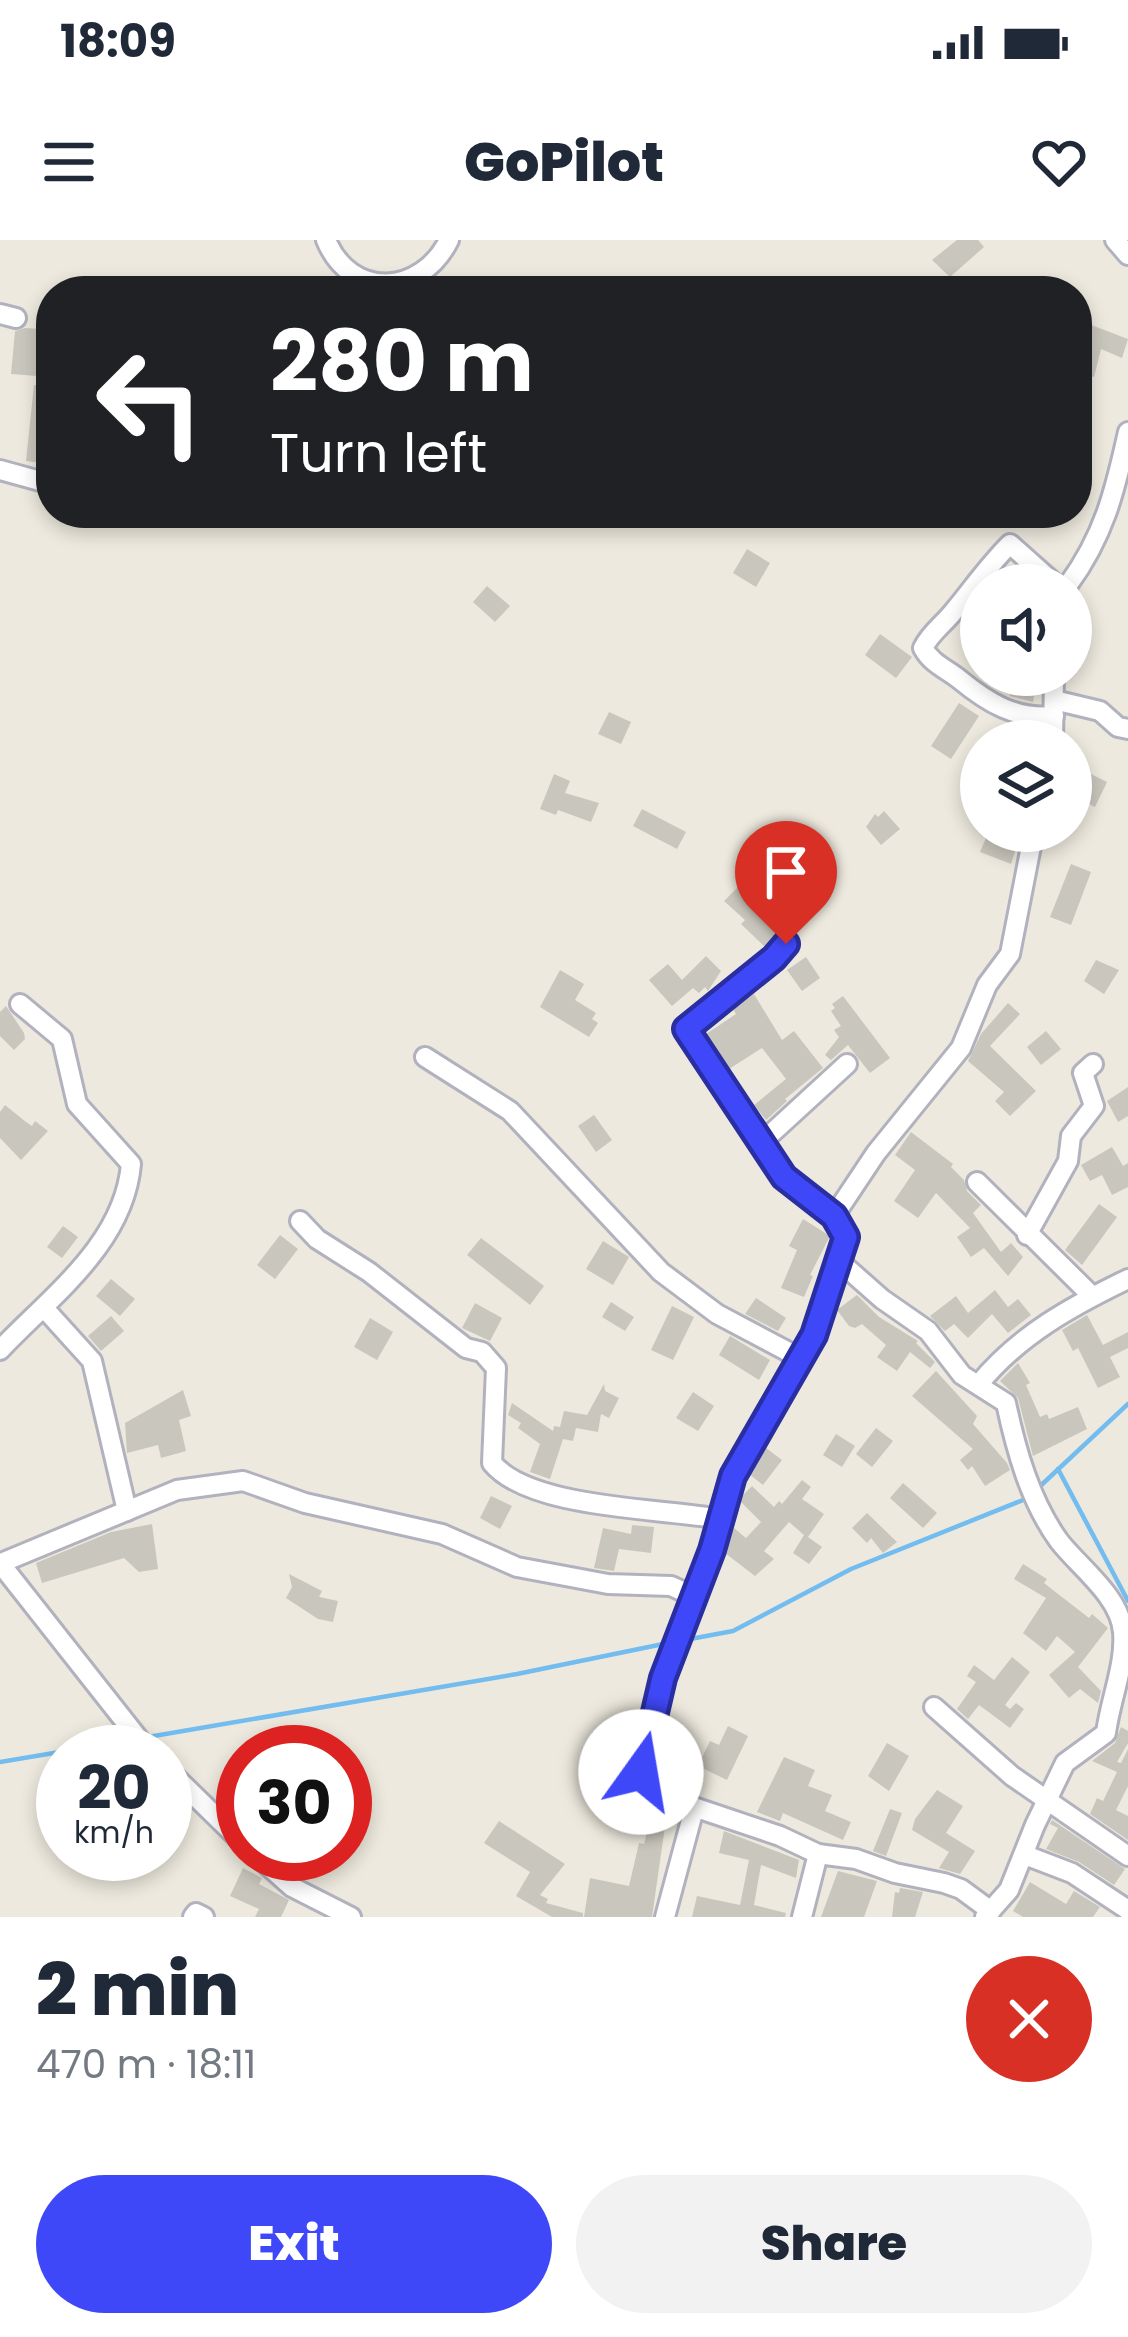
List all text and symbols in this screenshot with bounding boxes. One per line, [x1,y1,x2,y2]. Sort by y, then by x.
text: 18:09 [60,10,176,73]
text: GoPilot [464,124,664,200]
icon: menu [36,129,102,195]
icon: heart [1026,129,1092,195]
text: 280 m [270,303,534,420]
icon: left [72,324,228,480]
text: Turn left [270,415,487,491]
map controls [960,564,1092,852]
button: sound [960,564,1092,696]
button: layers [960,720,1092,852]
pin [735,821,837,944]
icon: arrive [753,839,819,905]
position arrow [578,1709,704,1835]
speed limit sign: 30 [216,1725,372,1881]
text: 20 [77,1746,151,1830]
text: km/h [74,1811,154,1854]
text: 2 min [36,1939,239,2040]
button: close [966,1956,1092,2082]
text: 470 m · 18:11 [36,2037,256,2092]
button: Exit [36,2175,552,2313]
button: Share [576,2175,1092,2313]

